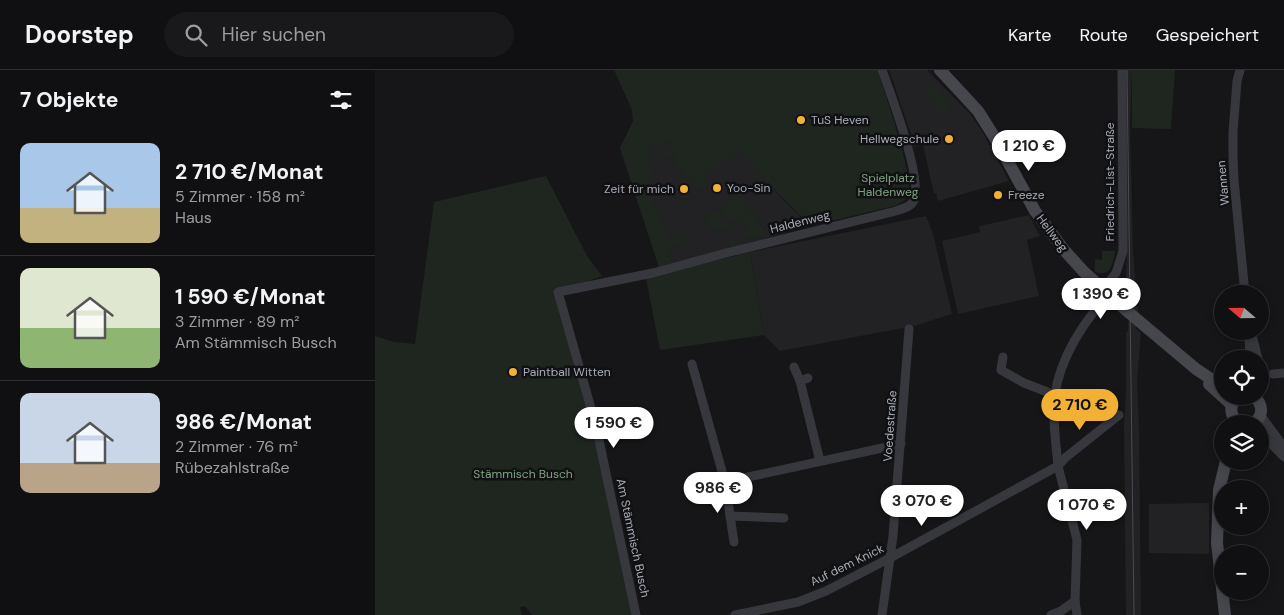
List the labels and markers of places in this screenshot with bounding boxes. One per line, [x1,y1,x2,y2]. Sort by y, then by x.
place label: TuS Heven [811,112,869,128]
marker: TuS Heven [795,114,807,126]
pin: 1 210 € [983,129,1075,172]
place label: Hellwegschule [860,131,939,147]
marker: Hellwegschule [943,133,955,145]
place label: Yoo-Sin [727,180,770,196]
place label: Zeit für mich [604,181,674,197]
marker: Yoo-Sin [711,182,723,194]
marker: Zeit für mich [678,183,690,195]
place label: Freeze [1008,187,1045,203]
marker: Freeze [992,189,1004,201]
pin: 1 390 € [1055,278,1147,320]
place label: Paintball Witten [523,364,611,380]
marker: Paintball Witten [507,366,519,378]
pin: 2 710 € [1034,388,1126,431]
pin: 1 590 € [568,406,660,449]
pin: 986 € [683,472,753,514]
pin: 3 070 € [876,484,968,527]
pin: 1 070 € [1041,488,1133,531]

